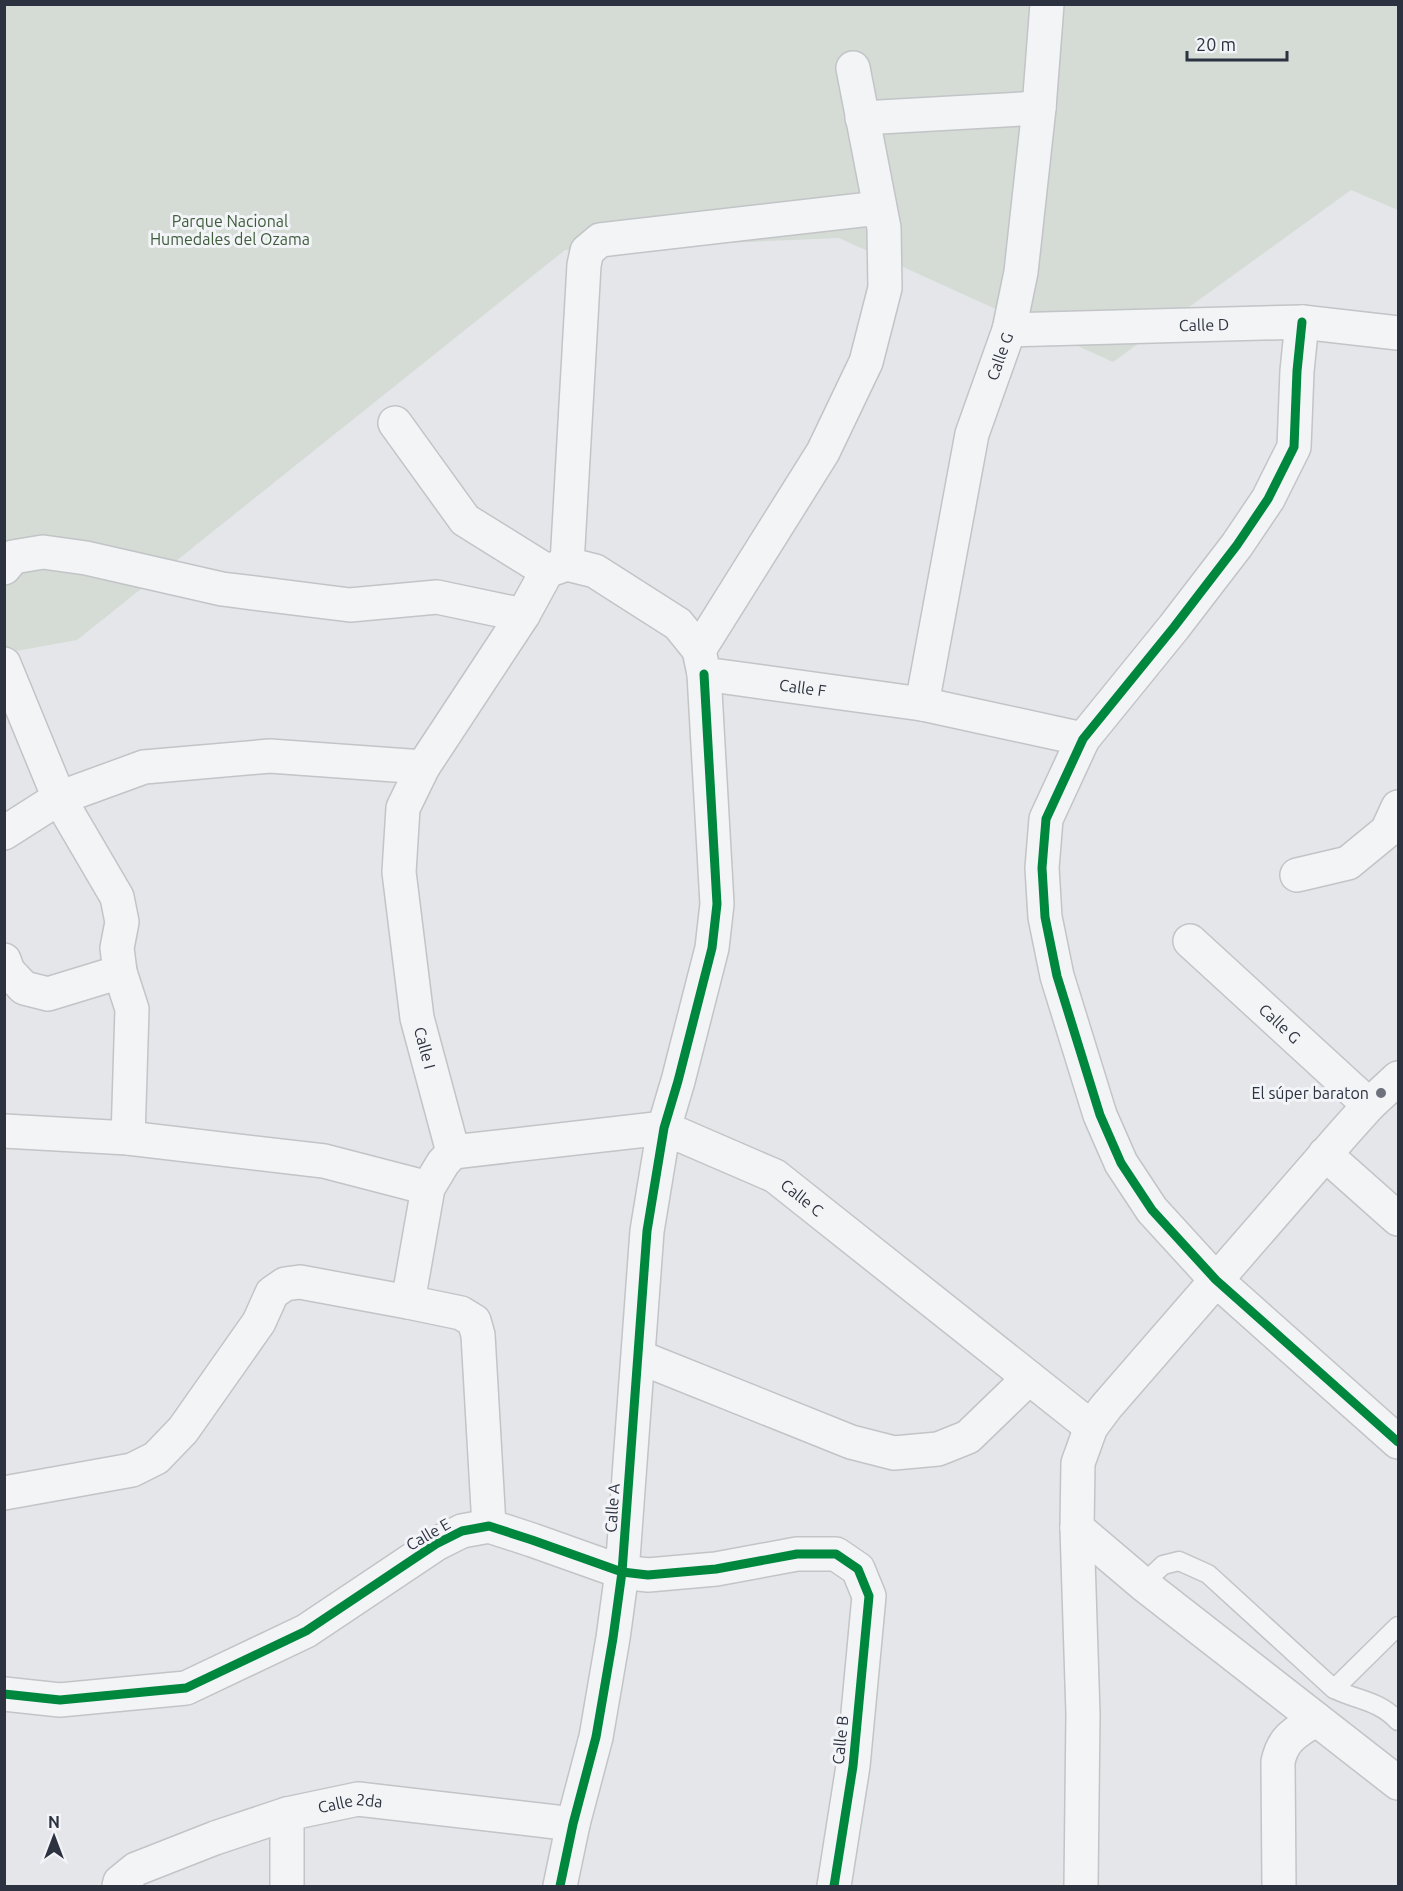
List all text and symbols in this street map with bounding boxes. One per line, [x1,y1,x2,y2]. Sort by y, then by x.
scale bar [1187,24,1288,62]
text: 20 m [1196,34,1236,54]
park label: Parque Nacional Humedales del Ozama [150,212,310,248]
street label: Calle D [1179,315,1229,334]
street label: Calle G [983,330,1016,383]
street label: Calle F [778,675,828,700]
street label: Calle G [1256,1000,1304,1047]
street label: Calle I [411,1025,439,1071]
place label: El súper baraton [1252,1084,1369,1102]
marker: El súper baraton [1374,1086,1388,1100]
street label: Calle C [777,1175,827,1220]
street label: Calle A [601,1482,623,1533]
street label: Calle E [403,1514,453,1554]
street label: Calle B [828,1715,852,1765]
street label: Calle 2da [316,1790,384,1816]
north arrow [24,1807,84,1867]
text: N [48,1813,60,1831]

